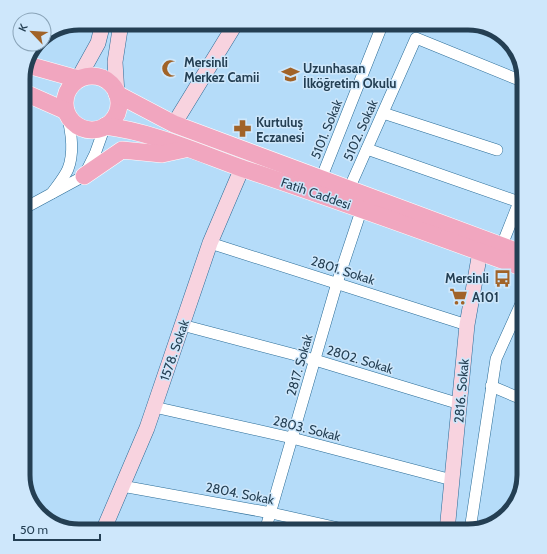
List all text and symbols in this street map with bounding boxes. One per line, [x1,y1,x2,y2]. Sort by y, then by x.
north arrow [12,12,52,52]
text: K [15,22,31,34]
place label: Mersinli Merkez Camii [184,54,259,85]
mosque icon: Mersinli Merkez Camii [161,59,181,79]
place label: Uzunhasan İlköğretim Okulu [303,60,397,91]
school or university icon: Uzunhasan İlköğretim Okulu [280,65,300,85]
street label: 5101. Sokak [307,97,345,161]
street label: 5102. Sokak [339,97,381,163]
place label: Kurtuluş Eczanesi [256,114,304,145]
pharmacy icon: Kurtuluş Eczanesi [233,119,253,139]
street label: Fatih Caddesi [279,174,353,212]
street label: 2801. Sokak [309,252,377,288]
bus stop icon: Mersinli [492,268,512,288]
place label: Mersinli [445,270,489,286]
supermarket icon: A101 [449,287,469,307]
place label: A101 [472,289,499,305]
street label: 1578. Sokak [156,317,192,383]
street label: 2817. Sokak [283,332,315,398]
street label: 2802. Sokak [325,341,395,377]
street label: 2816. Sokak [450,358,472,424]
street label: 2803. Sokak [272,412,343,444]
street label: 2804. Sokak [204,479,276,507]
scale bar [14,516,100,542]
text: 50 m [20,522,48,537]

